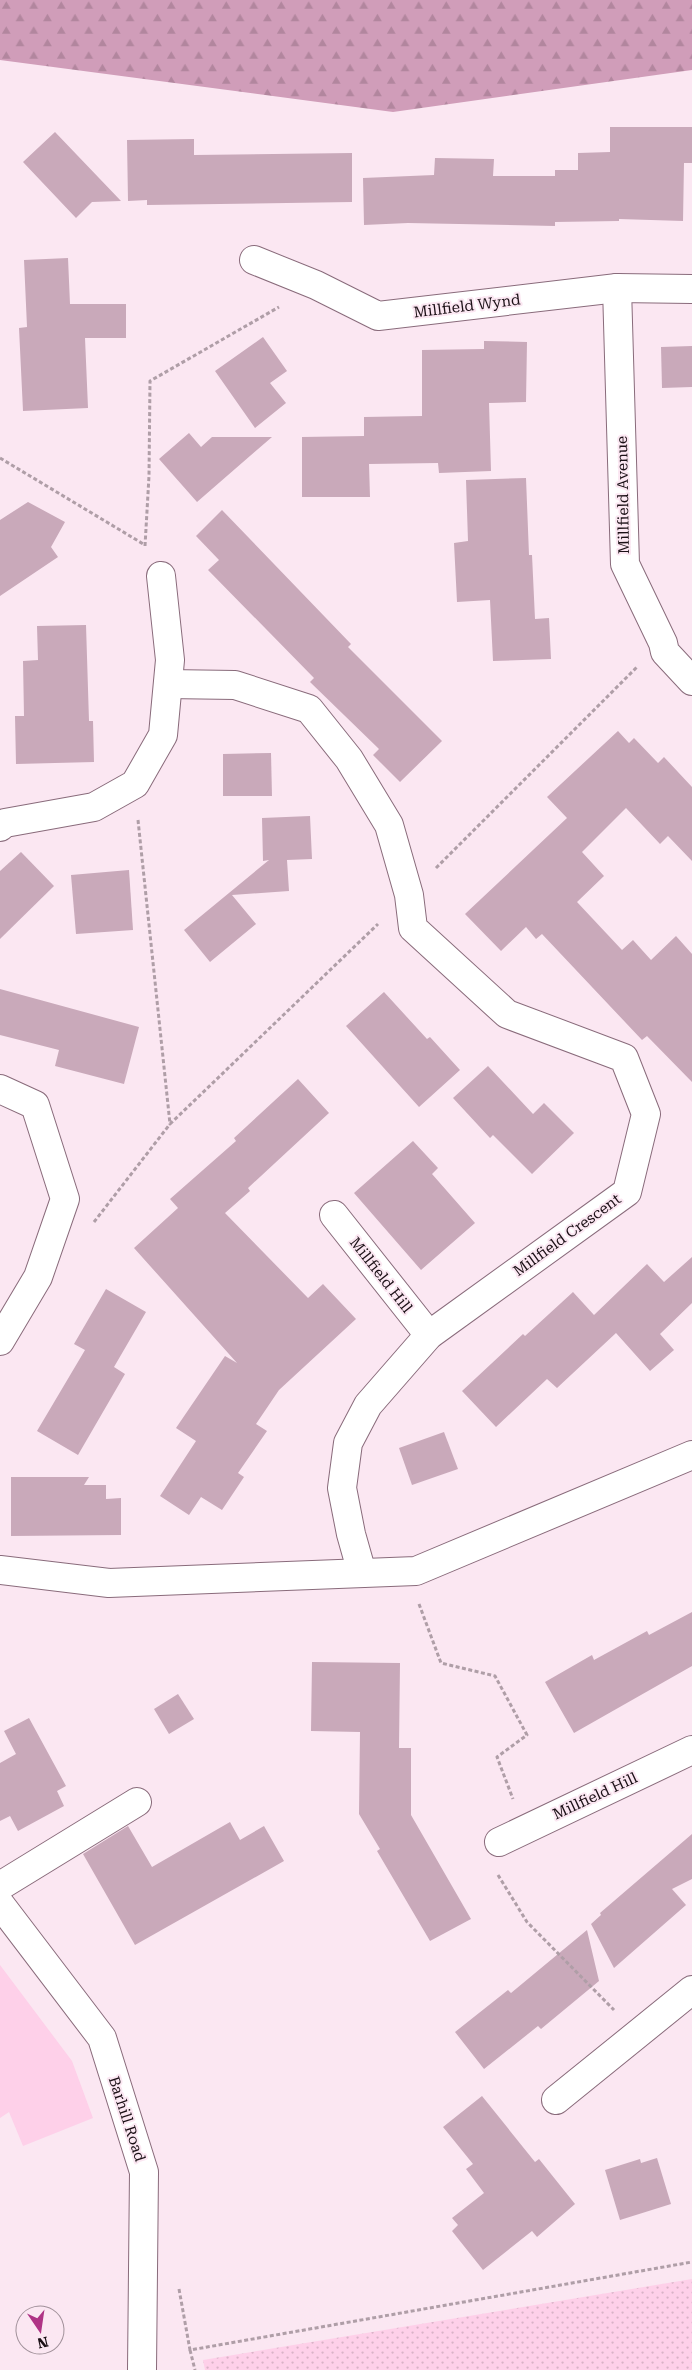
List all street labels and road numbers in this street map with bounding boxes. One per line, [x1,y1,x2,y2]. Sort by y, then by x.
street label: Millfield Wynd [412,290,522,321]
street label: Millfield Avenue [613,436,633,554]
street label: Millfield Crescent [510,1190,625,1280]
street label: Millfield Hill [346,1234,416,1317]
street label: Millfield Hill [550,1768,640,1823]
street label: Barhill Road [105,2074,149,2164]

